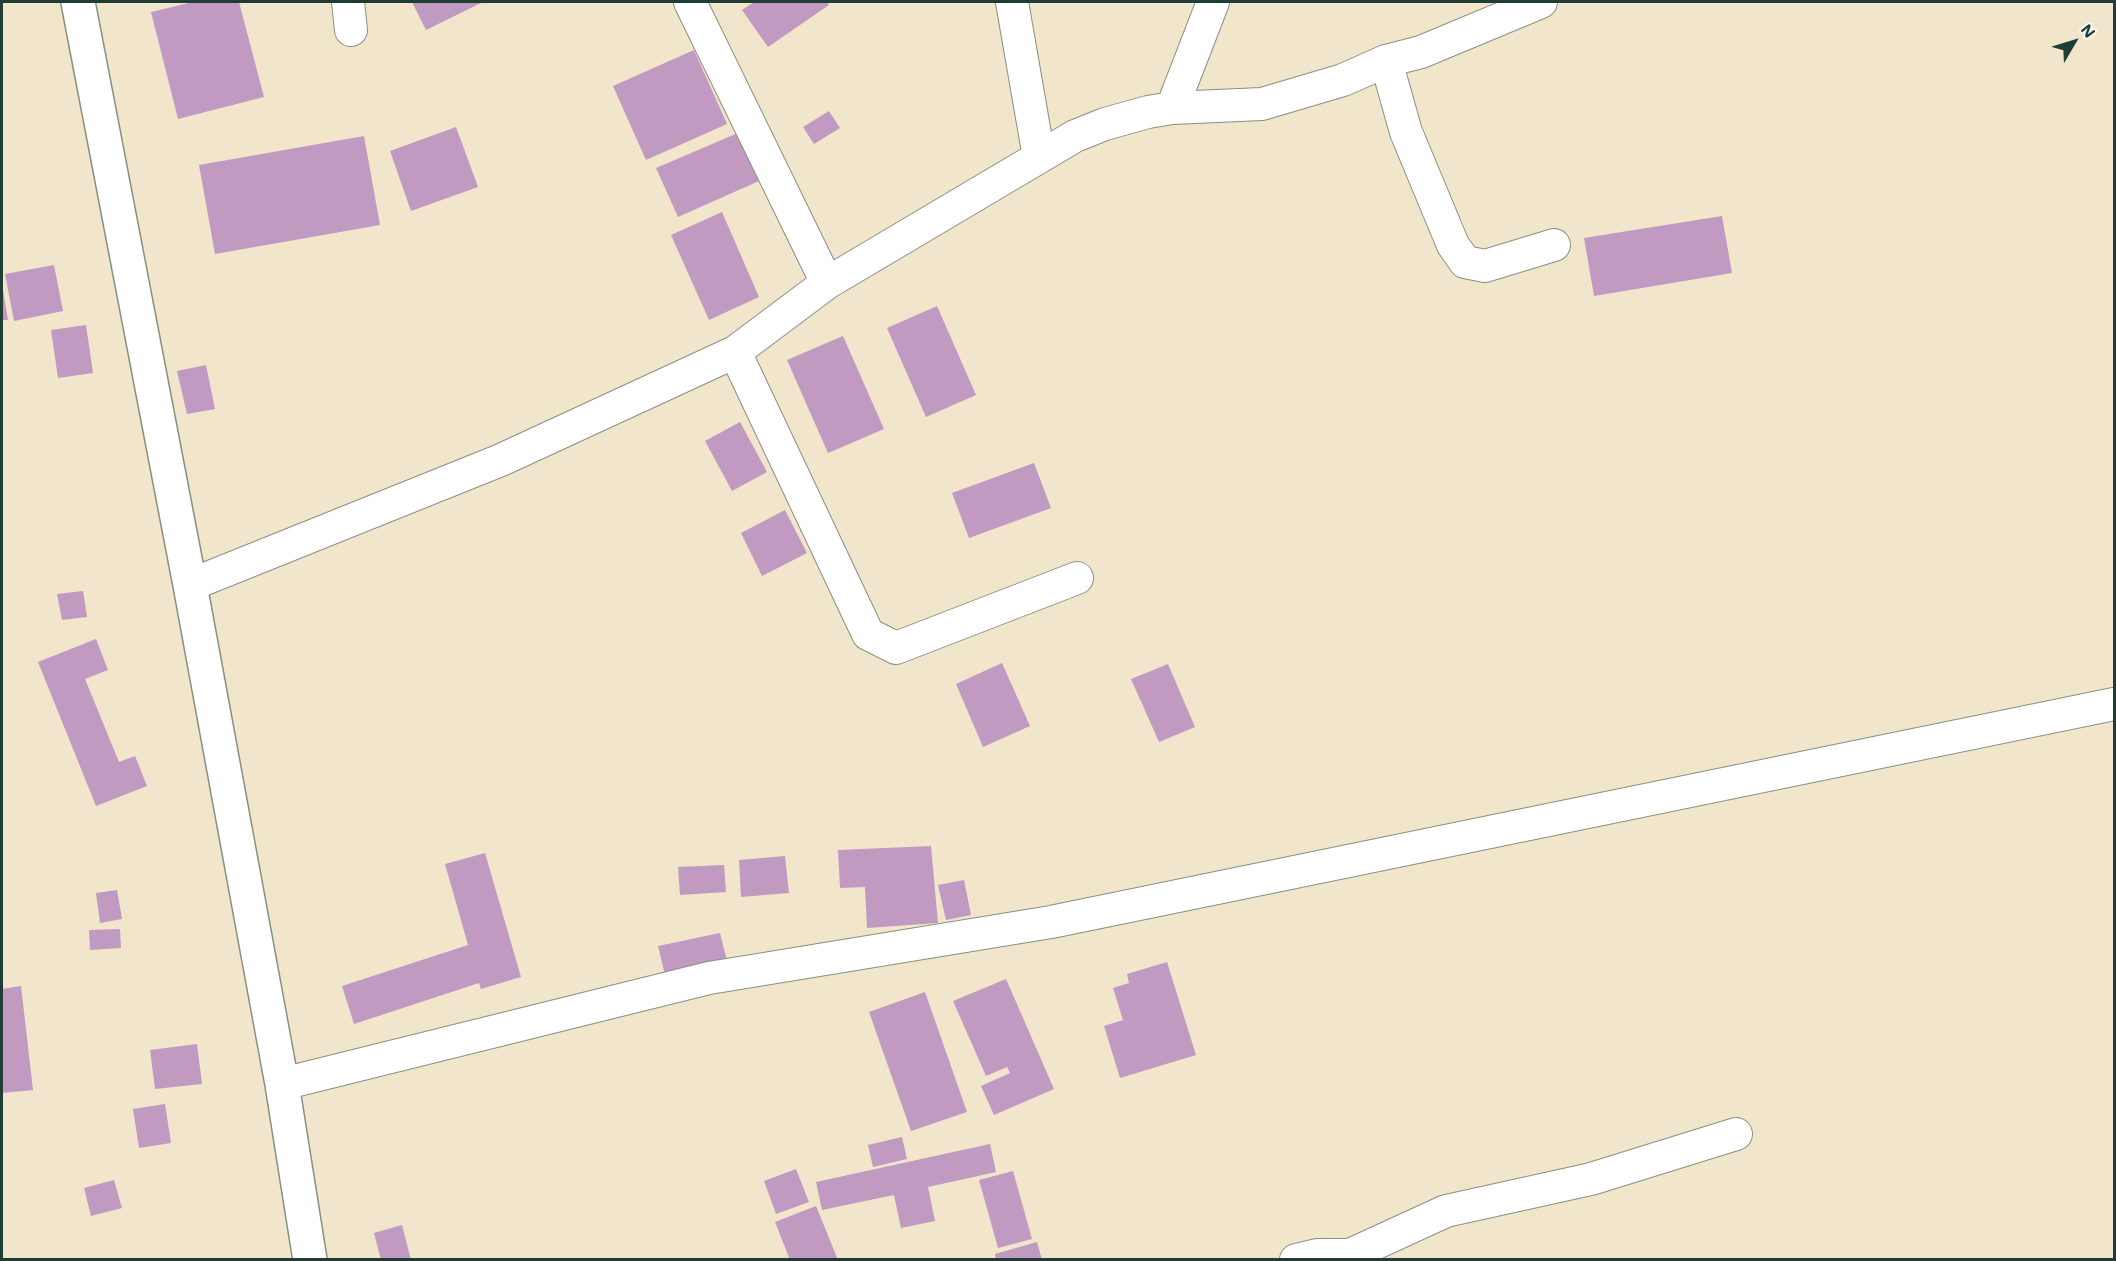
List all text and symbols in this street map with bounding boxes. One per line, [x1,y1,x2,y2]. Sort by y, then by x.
north arrow [2044,12,2104,72]
text: N [2077,19,2101,42]

